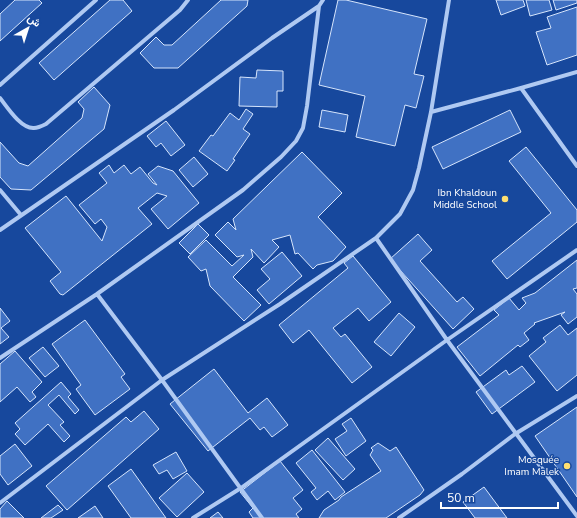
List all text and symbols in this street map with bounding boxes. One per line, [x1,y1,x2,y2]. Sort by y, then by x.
north arrow [8,8,48,48]
text: ش [24,11,44,31]
place label: Ibn Khaldoun Middle School [433,186,497,212]
marker: Ibn Khaldoun Middle School [500,194,510,204]
place label: Mosquée Imam Malek [504,453,560,479]
marker: Mosquée Imam Malek [562,461,572,471]
scale bar [441,484,558,510]
text: 50 m [447,490,475,506]

